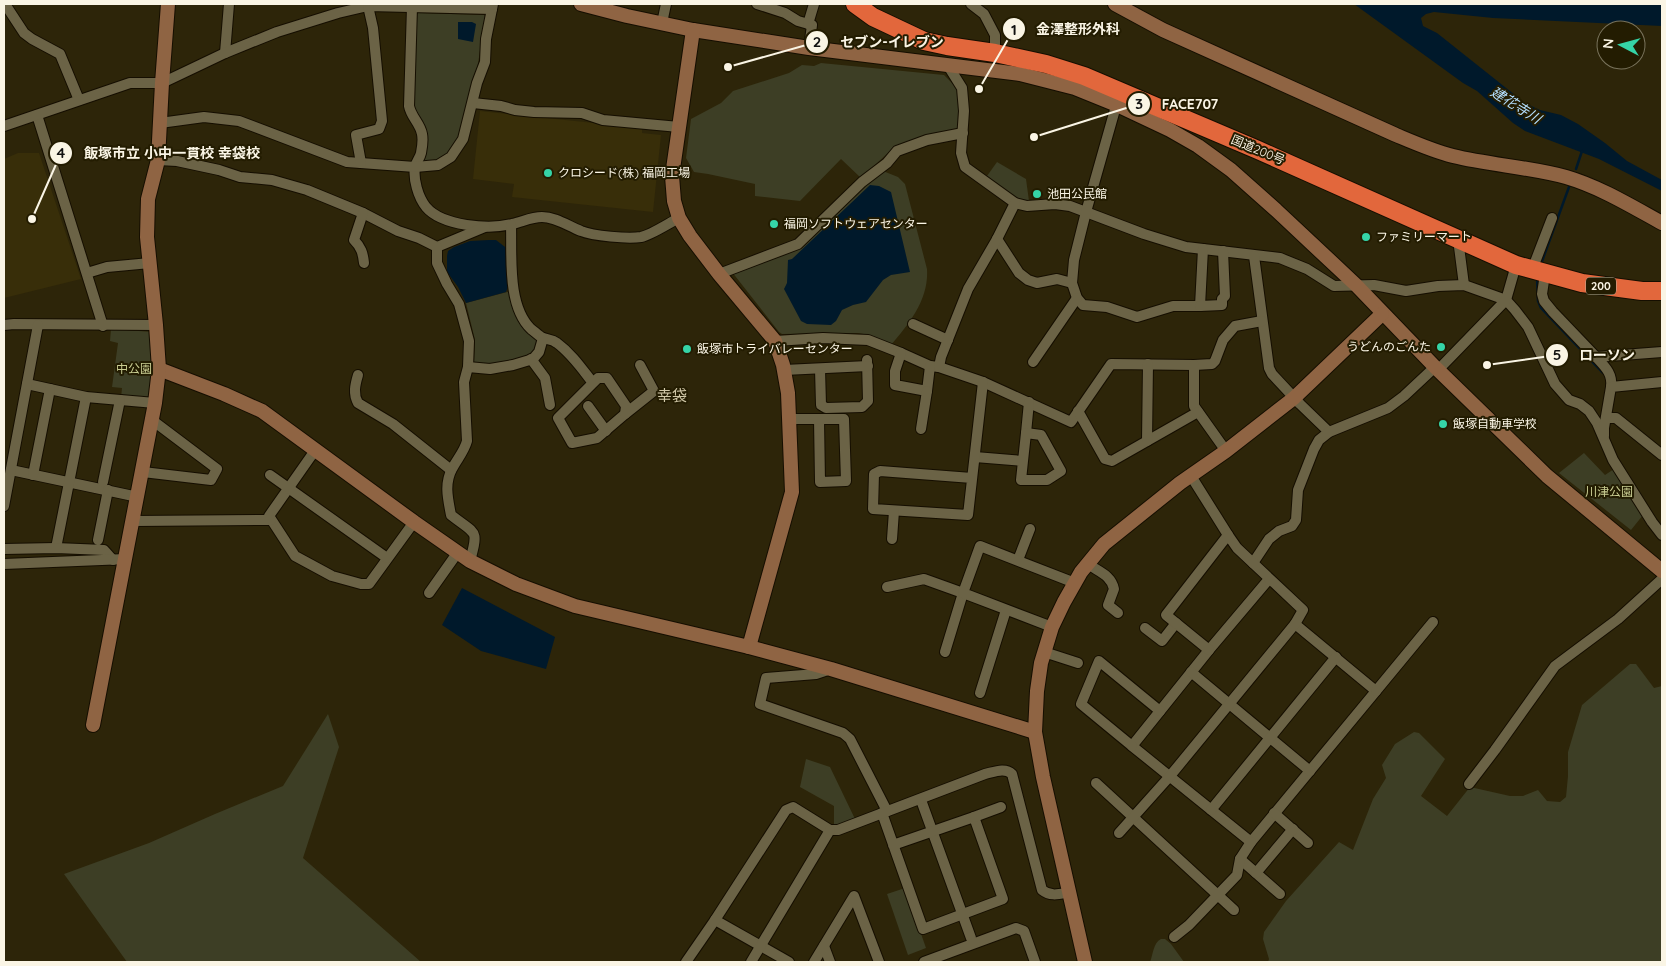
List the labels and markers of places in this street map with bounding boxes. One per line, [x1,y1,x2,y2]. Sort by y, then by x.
callout: 金澤整形外科 [1001,15,1130,44]
callout: セブン-イレブン [805,27,954,56]
callout: FACE707 [1127,89,1228,118]
callout: 飯塚市立 小中一貫校 幸袋校 [49,138,270,167]
place label: クロシード(株) 福岡工場 [558,165,690,180]
marker: クロシード(株) 福岡工場 [542,167,554,179]
place label: 池田公民館 [1047,186,1107,201]
marker: 池田公民館 [1031,188,1043,200]
place label: 福岡ソフトウェアセンター [784,216,928,231]
marker: 福岡ソフトウェアセンター [768,218,780,230]
place label: ファミリーマート [1376,229,1472,244]
marker: ファミリーマート [1360,231,1372,243]
place label: うどんのごんた [1347,339,1431,354]
callout: ローソン [1544,340,1645,369]
place label: 飯塚市トライバレーセンター [697,341,853,356]
marker: うどんのごんた [1435,341,1447,353]
marker: 飯塚市トライバレーセンター [681,343,693,355]
place label: 飯塚自動車学校 [1453,416,1537,431]
marker: 飯塚自動車学校 [1437,418,1449,430]

